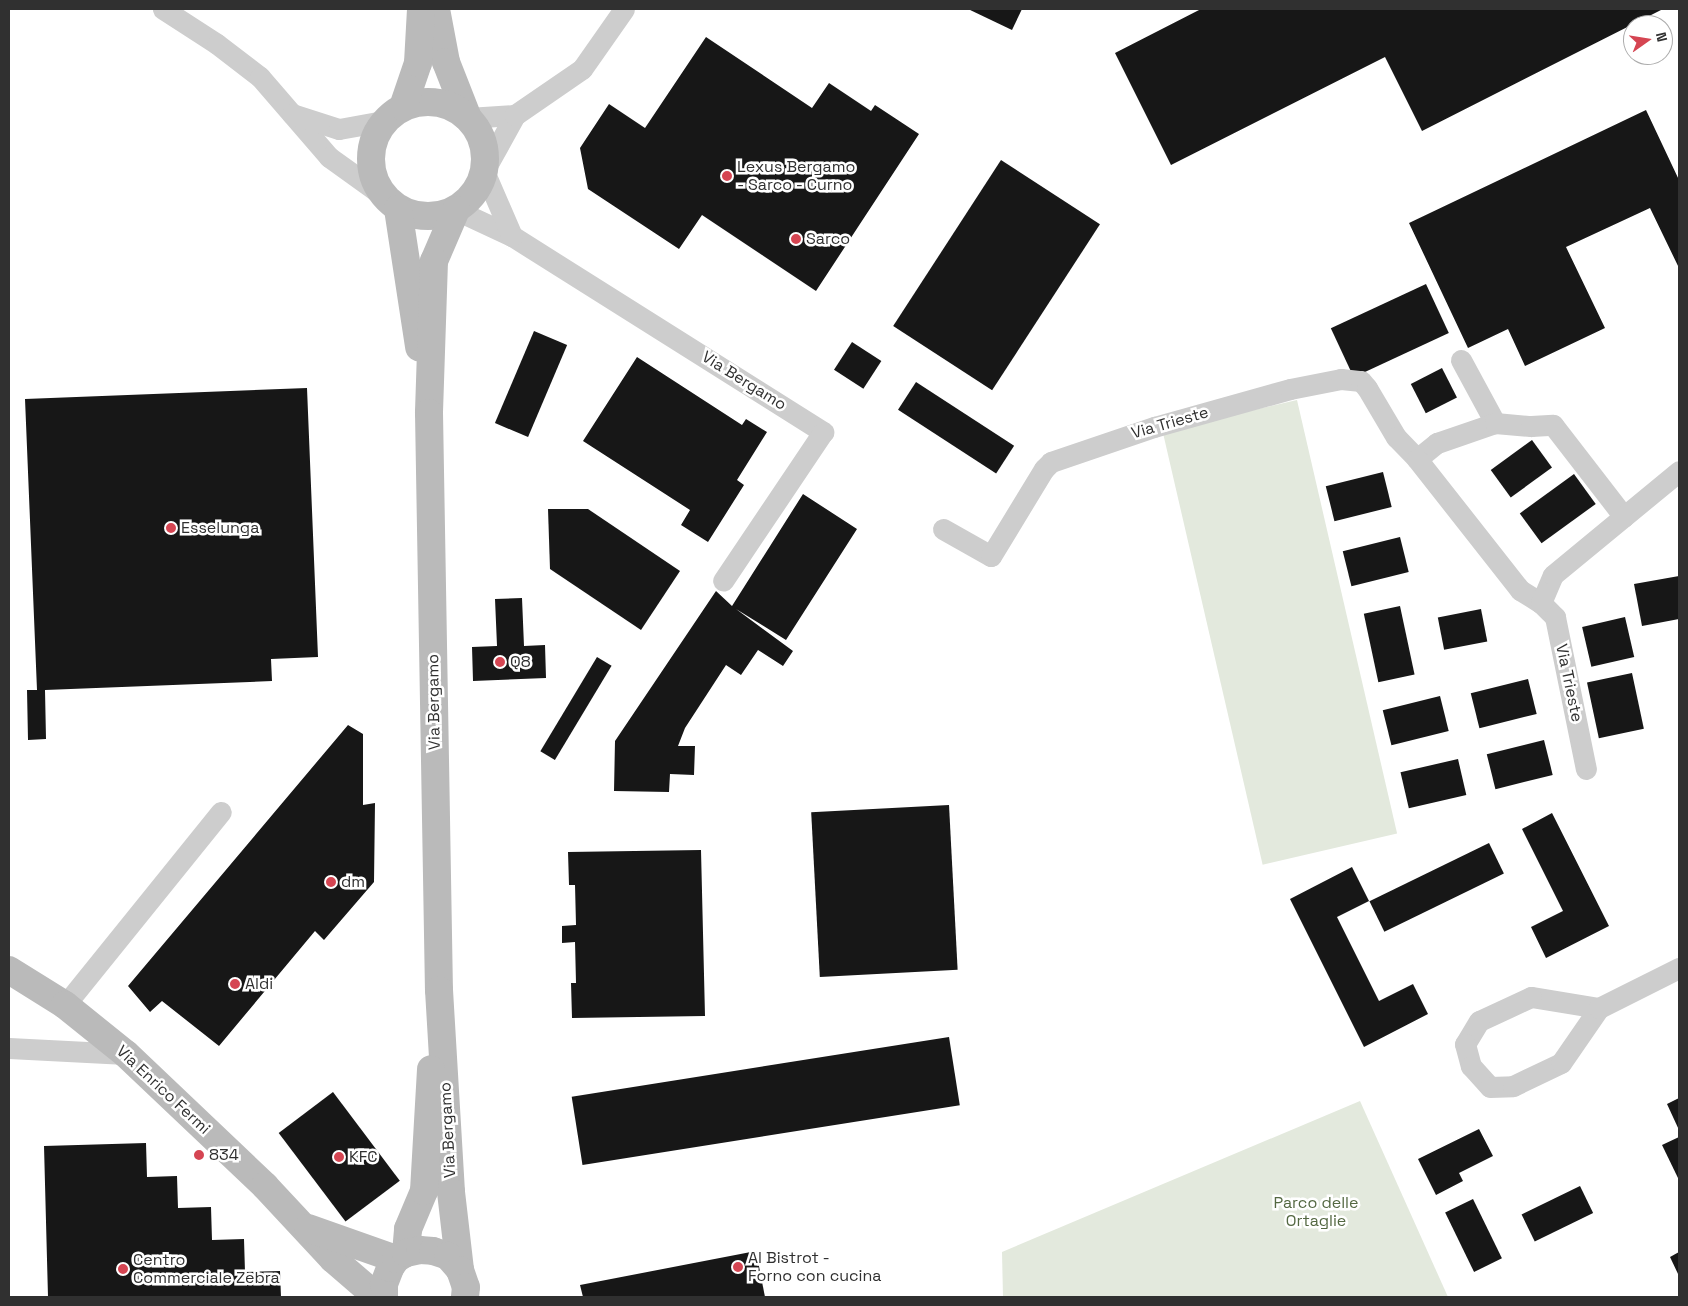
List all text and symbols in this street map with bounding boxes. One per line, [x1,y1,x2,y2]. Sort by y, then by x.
north arrow [1623,15,1673,65]
text: N [1652,30,1671,43]
place label: Lexus Bergamo - Sarco - Curno [737,157,855,195]
marker: Lexus Bergamo - Sarco - Curno [721,170,733,182]
place label: Sarco [806,229,850,249]
marker: Sarco [790,233,802,245]
street label: Via Bergamo [698,347,790,415]
street label: Via Trieste [1129,403,1211,443]
place label: Esselunga [181,518,259,538]
marker: Esselunga [165,522,177,534]
street label: Via Trieste [1551,642,1587,724]
place label: Q8 [510,652,531,672]
street label: Via Bergamo [424,654,444,750]
marker: Q8 [494,656,506,668]
place label: dm [341,872,365,892]
marker: dm [325,876,337,888]
place label: Aldi [245,974,273,994]
marker: Aldi [229,978,241,990]
street label: Via Enrico Fermi [112,1042,214,1138]
street label: Via Bergamo [436,1082,460,1178]
place label: 834 [209,1145,239,1165]
place label: KFC [349,1147,378,1167]
marker: 834 [193,1149,205,1161]
marker: KFC [333,1151,345,1163]
park label: Parco delle Ortaglie [1273,1193,1359,1231]
place label: Al Bistrot - Forno con cucina [748,1248,882,1286]
place label: Centro Commerciale Zebra [133,1250,280,1288]
marker: Al Bistrot - Forno con cucina [732,1261,744,1273]
marker: Centro Commerciale Zebra [117,1263,129,1275]

